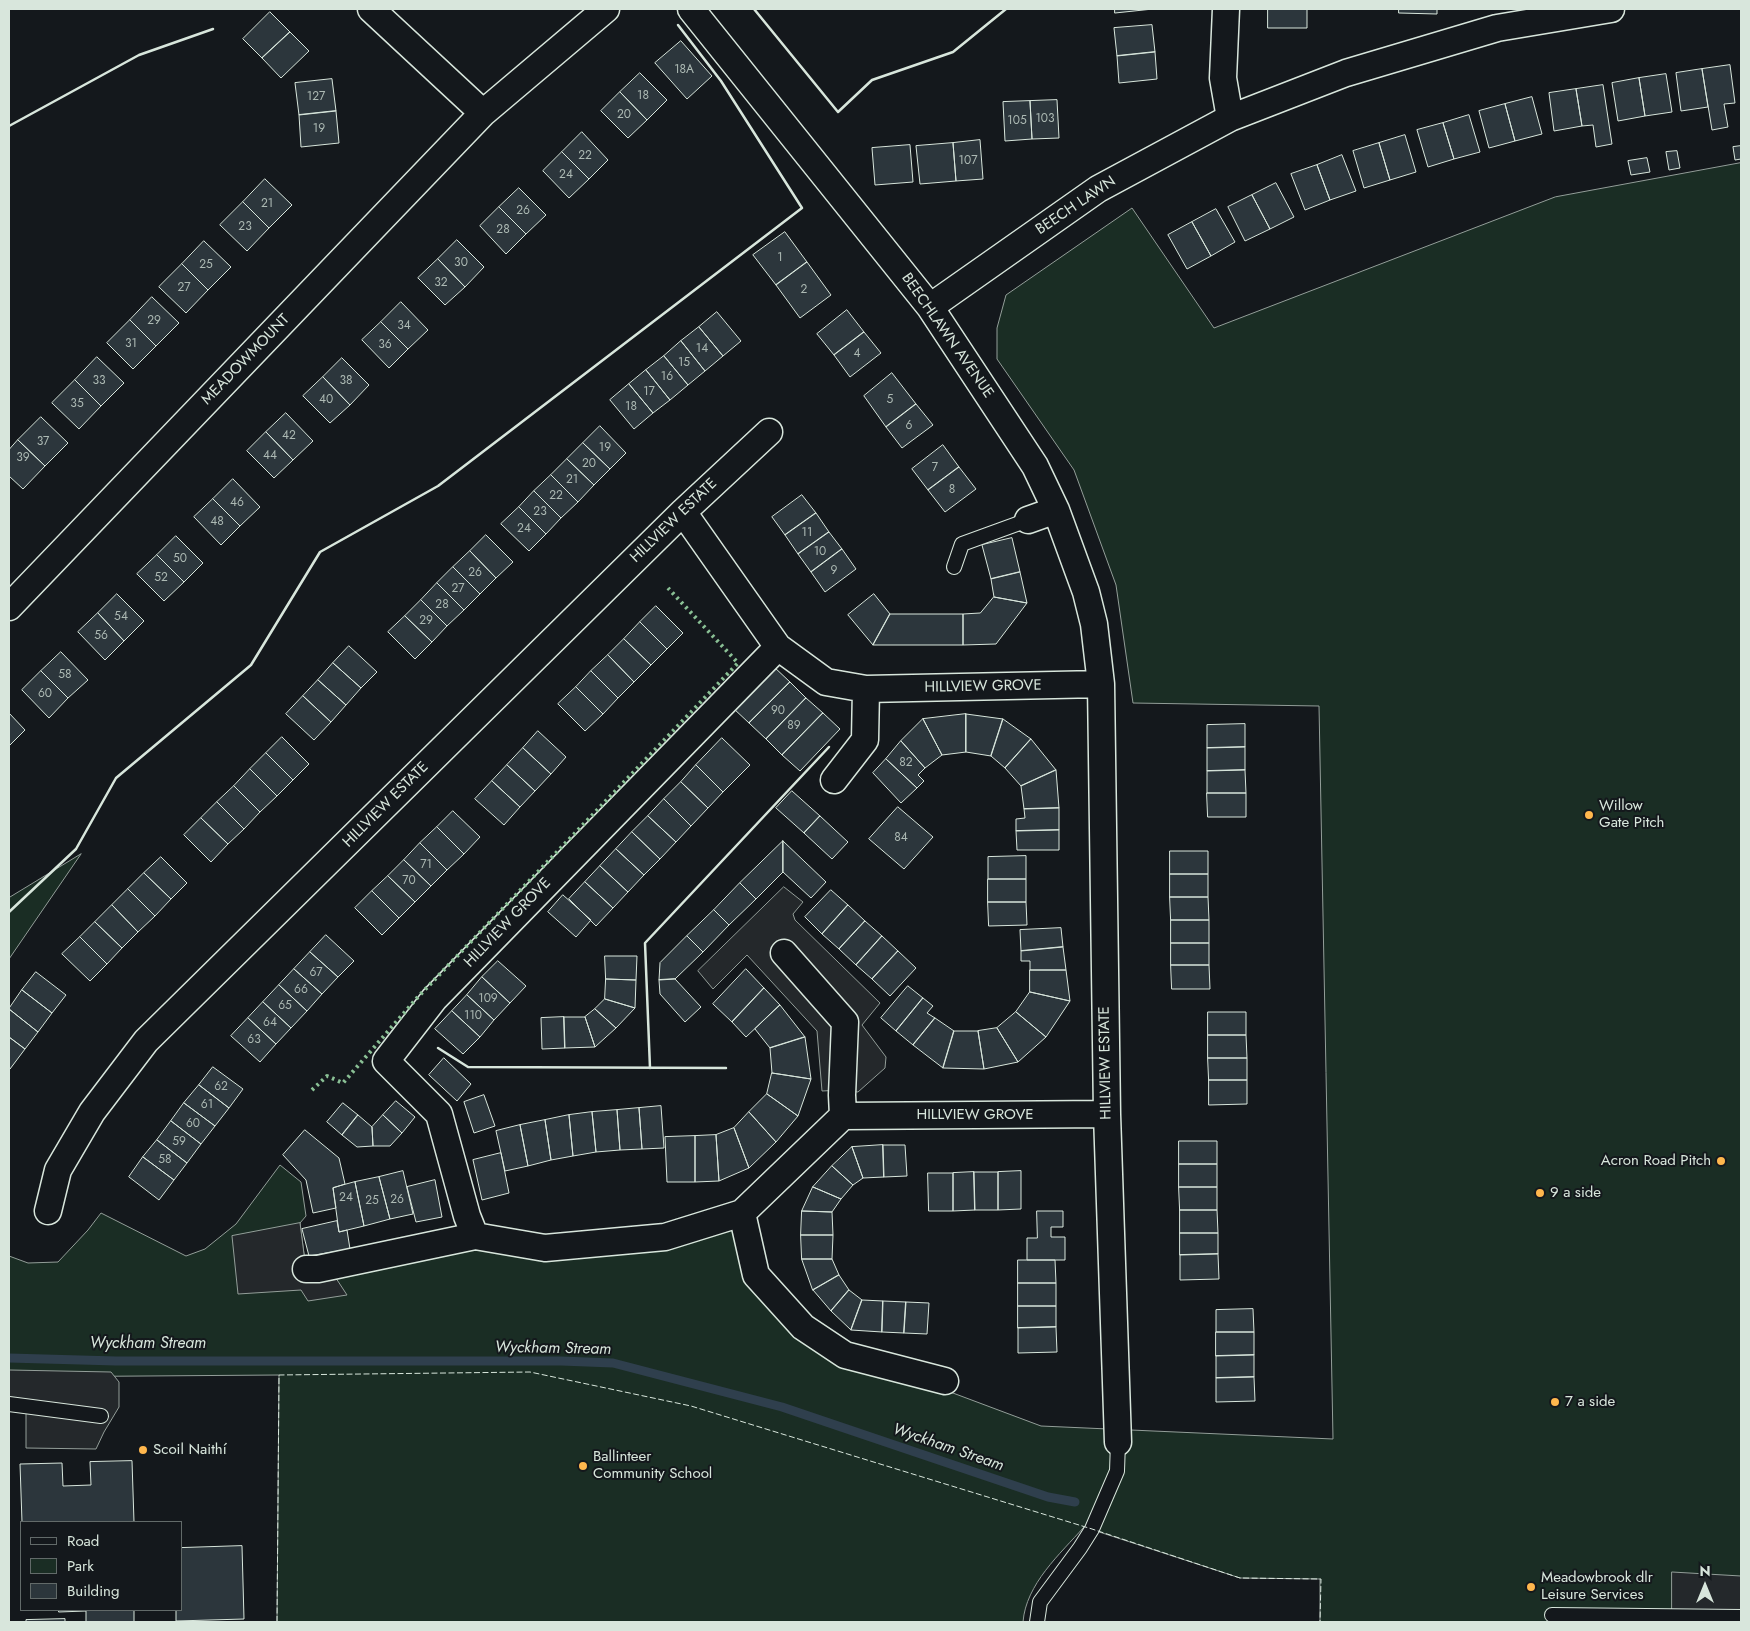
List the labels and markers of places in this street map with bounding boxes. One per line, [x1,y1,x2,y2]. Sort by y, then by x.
place label: Willow Gate Pitch [1599,797,1664,832]
marker: Willow Gate Pitch [1583,809,1595,821]
place label: Acron Road Pitch [1601,1152,1711,1170]
marker: Acron Road Pitch [1715,1155,1727,1167]
place label: 9 a side [1550,1184,1601,1202]
marker: 9 a side [1534,1187,1546,1199]
place label: 7 a side [1565,1393,1615,1411]
marker: 7 a side [1549,1396,1561,1408]
place label: Scoil Naithí [153,1441,227,1459]
marker: Scoil Naithí [137,1444,149,1456]
place label: Ballinteer Community School [593,1448,712,1483]
marker: Ballinteer Community School [577,1460,589,1472]
place label: Meadowbrook dlr Leisure Services [1541,1569,1653,1604]
marker: Meadowbrook dlr Leisure Services [1525,1581,1537,1593]

